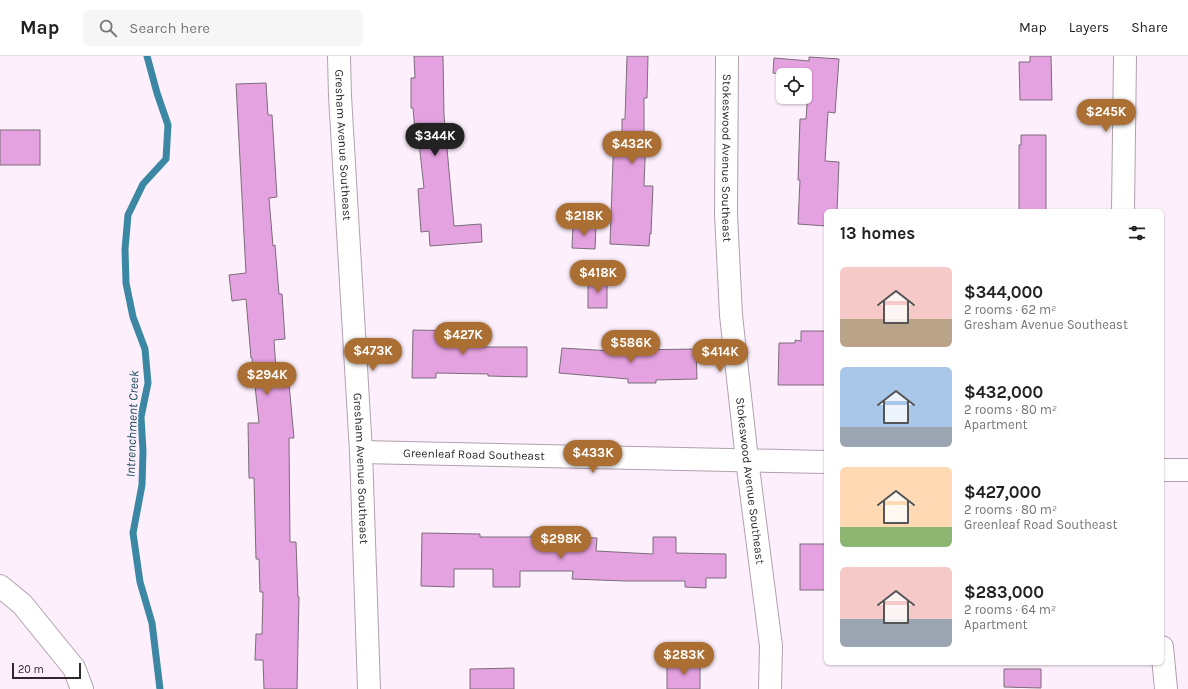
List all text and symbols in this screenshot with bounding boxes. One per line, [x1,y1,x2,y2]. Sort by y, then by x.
search box [83,10,363,46]
text: Map [20,17,59,39]
icon: search [97,17,119,39]
text: Search here [129,19,210,37]
text: Map [1019,19,1047,36]
text: Layers [1069,19,1109,36]
text: Share [1131,19,1168,36]
map controls [776,68,812,104]
button: locate [776,68,812,104]
street label: Gresham Avenue Southeast [332,69,354,221]
street label: Stokeswood Avenue Southeast [719,74,734,243]
pin: $245K [1078,99,1134,133]
text: $245K [1086,104,1126,119]
pin: $344K [407,123,463,157]
text: $344K [414,128,456,143]
pin: $432K [604,131,660,165]
text: $432K [611,136,653,151]
pin: $218K [556,203,612,237]
text: $218K [565,208,603,223]
icon: filters [1126,222,1148,244]
text: 13 homes [840,223,915,243]
pin: $418K [570,260,626,294]
text: $418K [579,265,617,280]
text: $344,000 [964,282,1043,302]
icon: home [872,283,920,331]
text: 2 rooms · 62 m² [964,302,1056,317]
text: Gresham Avenue Southeast [964,317,1128,332]
pin: $427K [435,322,491,356]
text: $427K [443,327,483,342]
pin: $586K [603,330,659,364]
text: $586K [610,335,652,350]
pin: $473K [345,338,401,372]
pin: $414K [692,339,748,373]
text: $473K [353,343,393,358]
text: $414K [701,344,739,359]
pin: $294K [239,362,295,396]
text: $294K [247,367,288,382]
water label: Intrenchment Creek [123,370,141,478]
text: $432,000 [964,382,1043,402]
icon: home [872,383,920,431]
street label: Gresham Avenue Southeast [351,392,371,545]
street label: Stokeswood Avenue Southeast [733,396,767,566]
text: 2 rooms · 80 m² [964,402,1057,417]
text: Apartment [964,417,1027,432]
pin: $433K [565,440,621,474]
text: $433K [572,445,614,460]
street label: Greenleaf Road Southeast [403,446,545,463]
text: $427,000 [964,482,1041,502]
icon: home [872,483,920,531]
text: 2 rooms · 80 m² [964,502,1057,517]
text: Greenleaf Road Southeast [964,517,1117,532]
pin: $298K [533,526,589,560]
text: $298K [540,531,582,546]
text: $283,000 [964,582,1044,602]
icon: home [872,583,920,631]
text: 2 rooms · 64 m² [964,602,1056,617]
text: Apartment [964,617,1027,632]
pin: $283K [656,642,712,676]
text: $283K [663,647,705,662]
scale bar [12,661,81,680]
text: 20 m [18,663,44,676]

